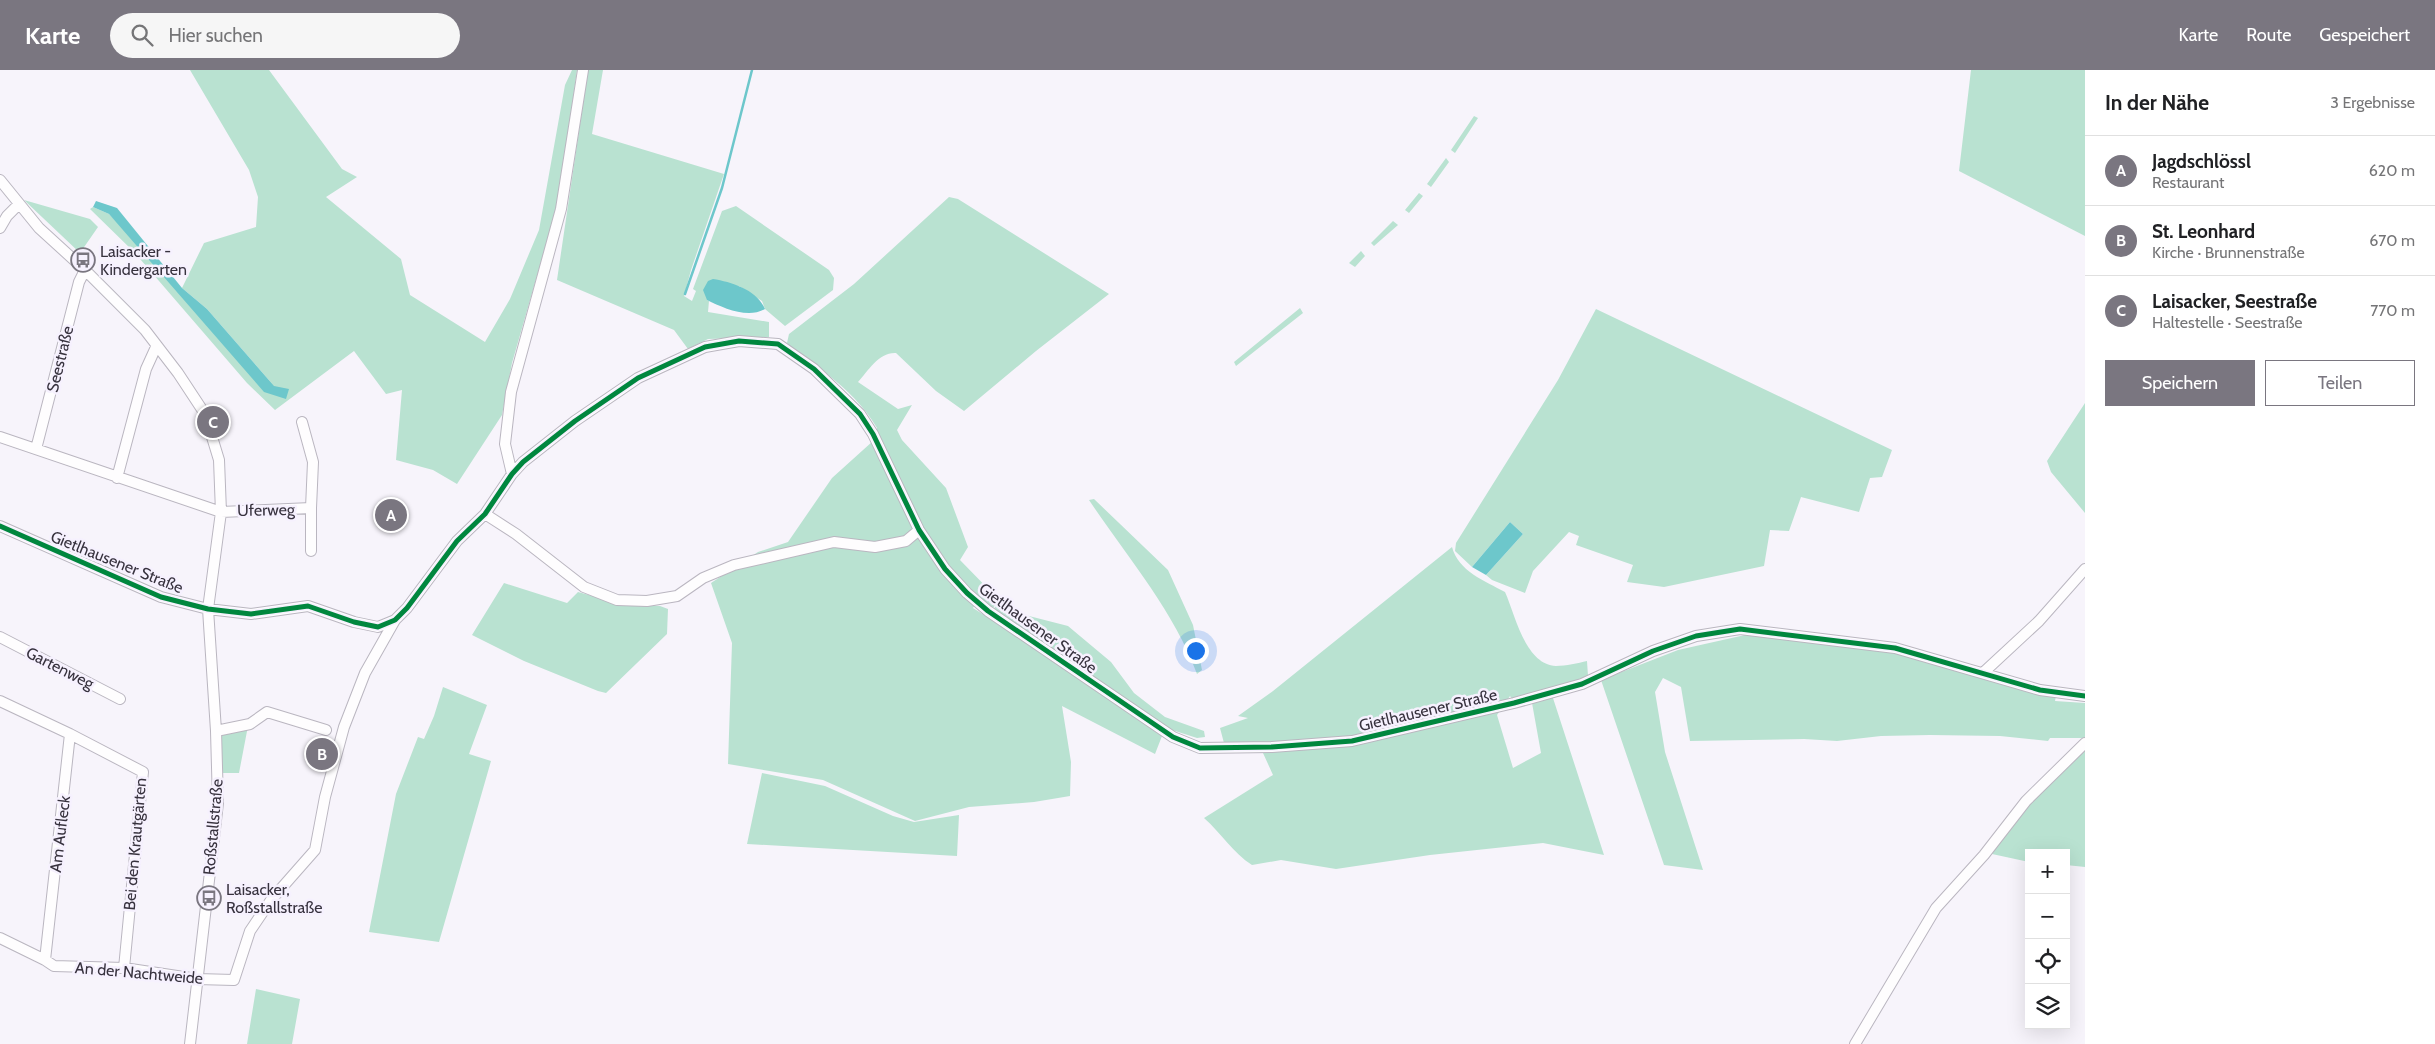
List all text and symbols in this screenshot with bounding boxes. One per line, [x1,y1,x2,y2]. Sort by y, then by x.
search box [110,13,460,58]
text: Karte [25,21,80,50]
icon: search [128,21,156,49]
text: Hier suchen [168,24,263,47]
text: Karte [2179,24,2218,46]
text: Route [2246,24,2291,46]
text: Gespeichert [2319,24,2410,46]
text: In der Nähe [2105,90,2209,115]
text: 3 Ergebnisse [2330,93,2415,112]
text: Jagdschlössl [2152,150,2251,173]
text: A [2116,161,2126,180]
text: 620 m [2369,161,2415,180]
text: Restaurant [2152,173,2224,192]
text: St. Leonhard [2152,220,2255,243]
text: B [2116,231,2126,250]
text: 670 m [2369,231,2415,250]
place label: Laisacker - Kindergarten [100,242,187,279]
text: Kirche · Brunnenstraße [2152,243,2305,262]
bus stop icon: Laisacker - Kindergarten [70,247,96,273]
text: Laisacker, Seestraße [2152,290,2317,313]
text: C [2116,301,2126,320]
text: 770 m [2370,301,2415,320]
text: Haltestelle · Seestraße [2152,313,2303,332]
street label: Seestraße [43,324,77,394]
button: Speichern [2105,360,2255,406]
button: Teilen [2265,360,2415,406]
pin: C [197,403,229,441]
pin: A [375,496,407,534]
street label: Uferweg [237,500,296,520]
street label: Gietlhausener Straße [48,527,186,597]
street label: Gietlhausener Straße [975,579,1101,677]
your location [1183,638,1209,664]
street label: Gartenweg [23,643,98,694]
street label: Gietlhausener Straße [1357,685,1499,735]
pin: B [306,735,338,773]
street label: Bei den Krautgärten [120,777,150,911]
street label: Roßstallstraße [199,778,227,876]
street label: Am Aufleck [46,794,74,873]
map controls [2025,849,2070,1029]
button: + [2025,849,2070,894]
place label: Laisacker, Roßstallstraße [226,880,322,917]
bus stop icon: Laisacker, Roßstallstraße [196,885,222,911]
button: − [2025,894,2070,939]
button: locate [2025,939,2070,984]
street label: An der Nachtweide [74,958,204,988]
button: layers [2025,984,2070,1029]

